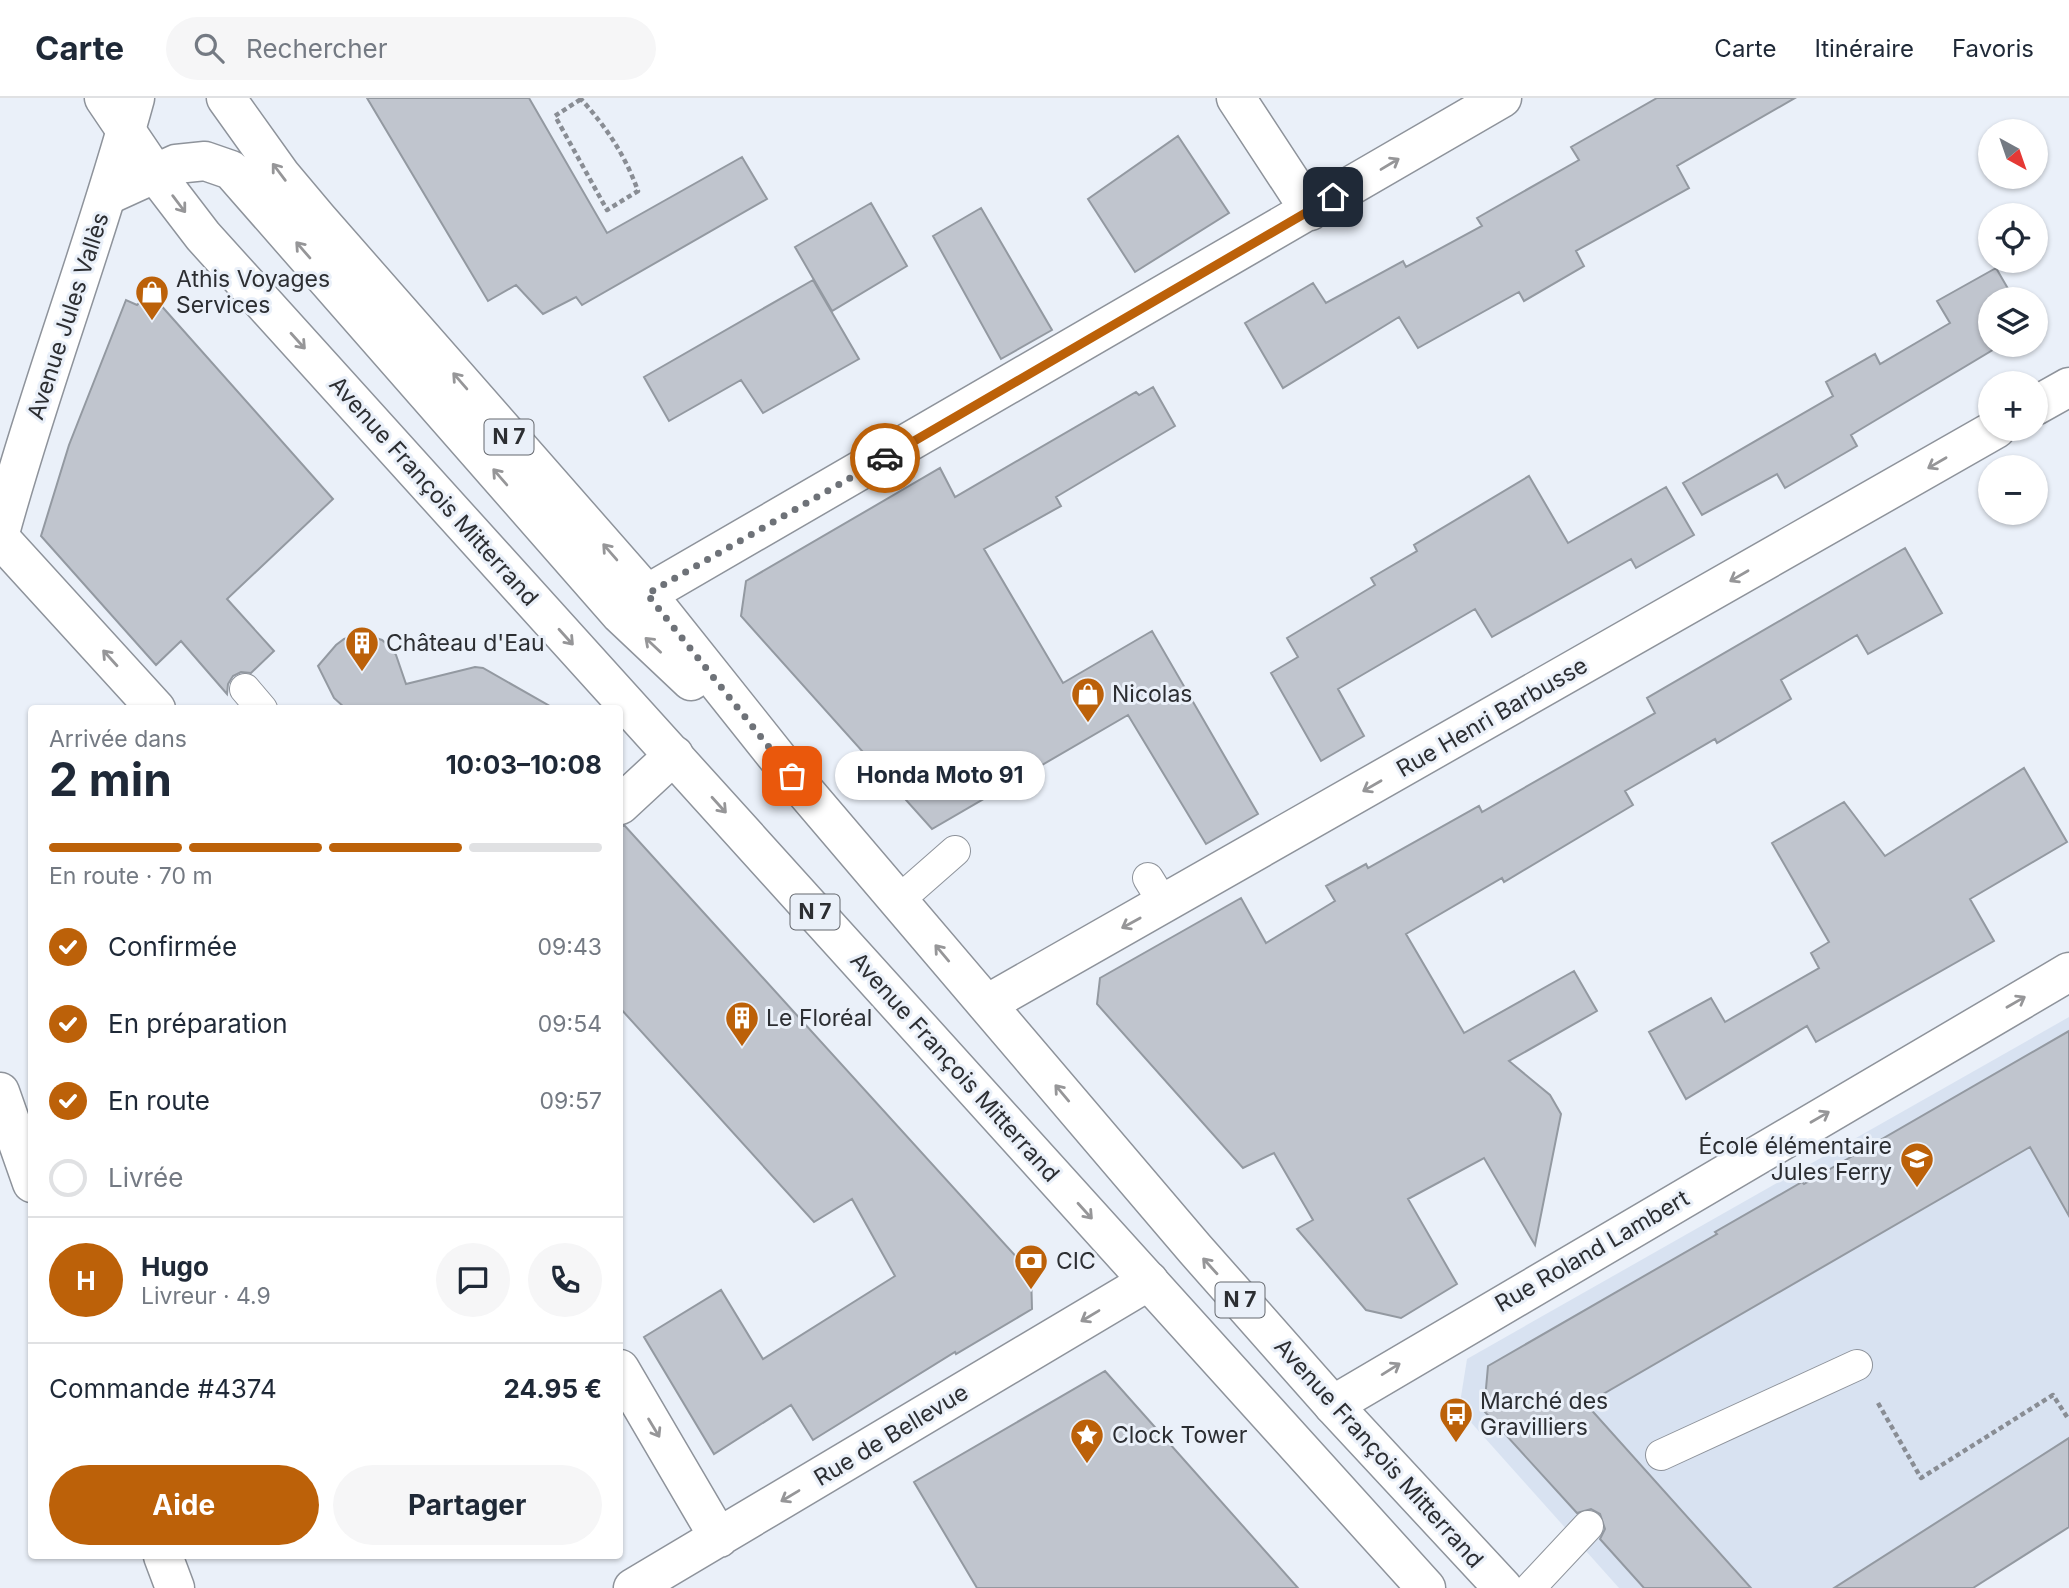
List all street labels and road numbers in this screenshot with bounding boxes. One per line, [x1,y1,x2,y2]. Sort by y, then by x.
street label: Avenue Jules Vallès [21,209,115,423]
street label: Avenue François Mitterrand [324,371,544,611]
road number: N 7 [484,420,534,454]
street label: Rue Henri Barbusse [1392,651,1592,783]
road number: N 7 [790,894,840,930]
street label: Avenue François Mitterrand [845,947,1065,1187]
street label: Rue Roland Lambert [1490,1184,1694,1318]
road number: N 7 [1216,1282,1264,1318]
street label: Avenue François Mitterrand [1269,1333,1489,1573]
street label: Rue de Bellevue [809,1378,973,1492]

